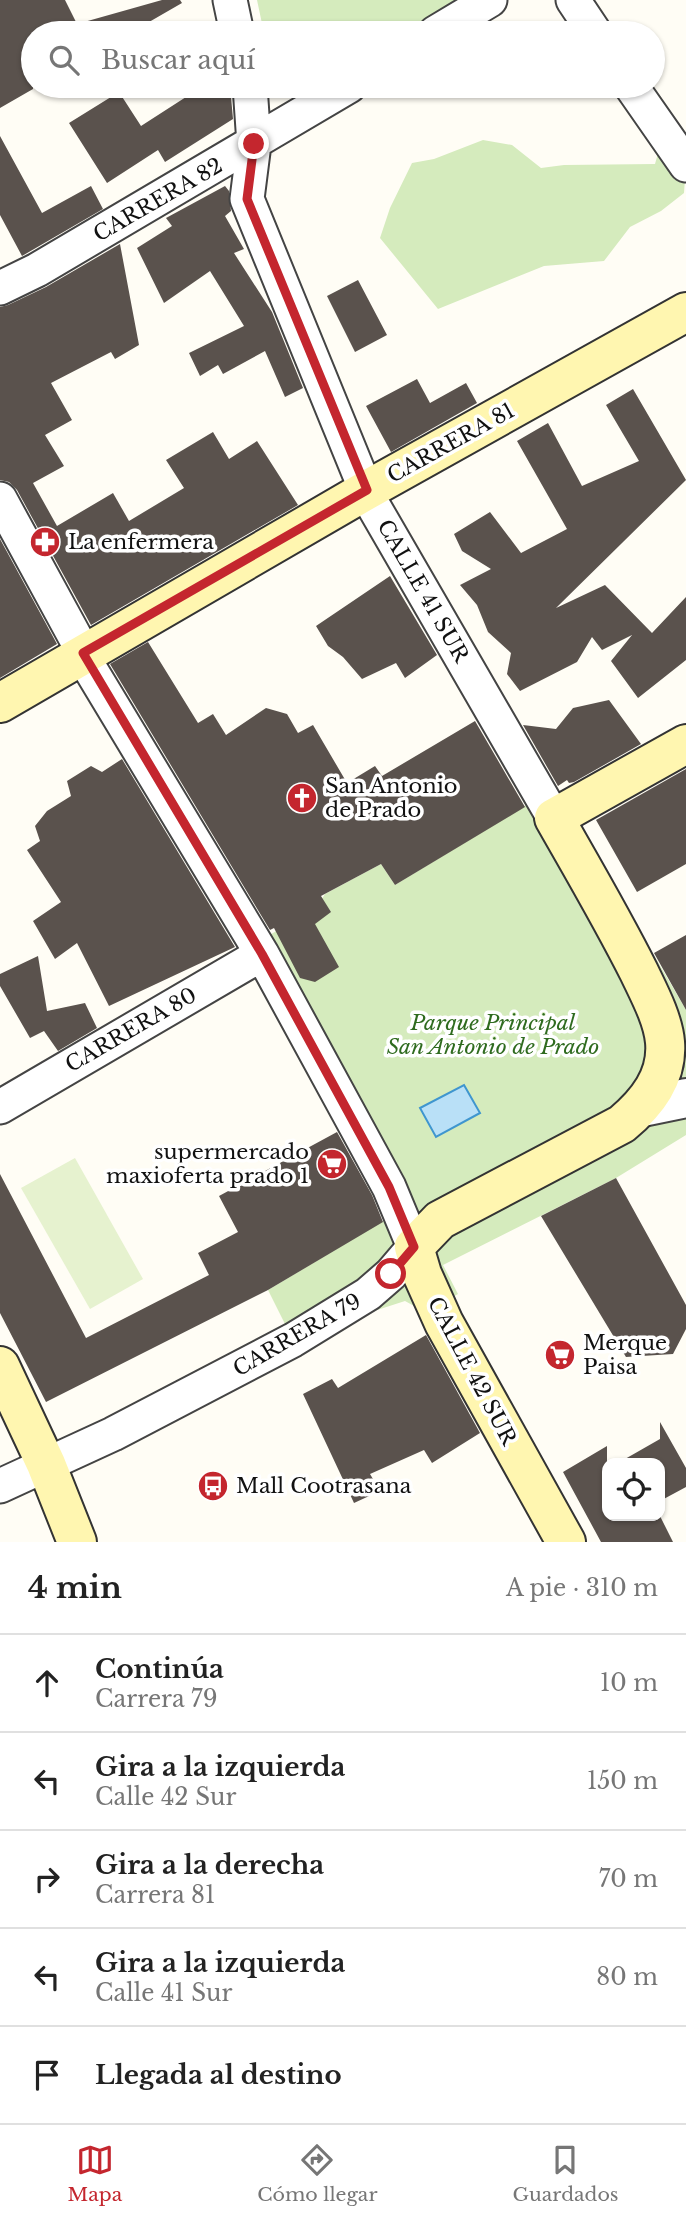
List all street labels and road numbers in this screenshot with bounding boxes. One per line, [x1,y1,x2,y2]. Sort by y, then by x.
street label: CARRERA 82 [89,152,227,248]
street label: CARRERA 81 [383,397,519,489]
street label: CALLE 41 SUR [372,515,475,668]
street label: CARRERA 80 [61,982,201,1078]
street label: CARRERA 79 [228,1288,366,1382]
street label: CALLE 42 SUR [422,1292,523,1451]

